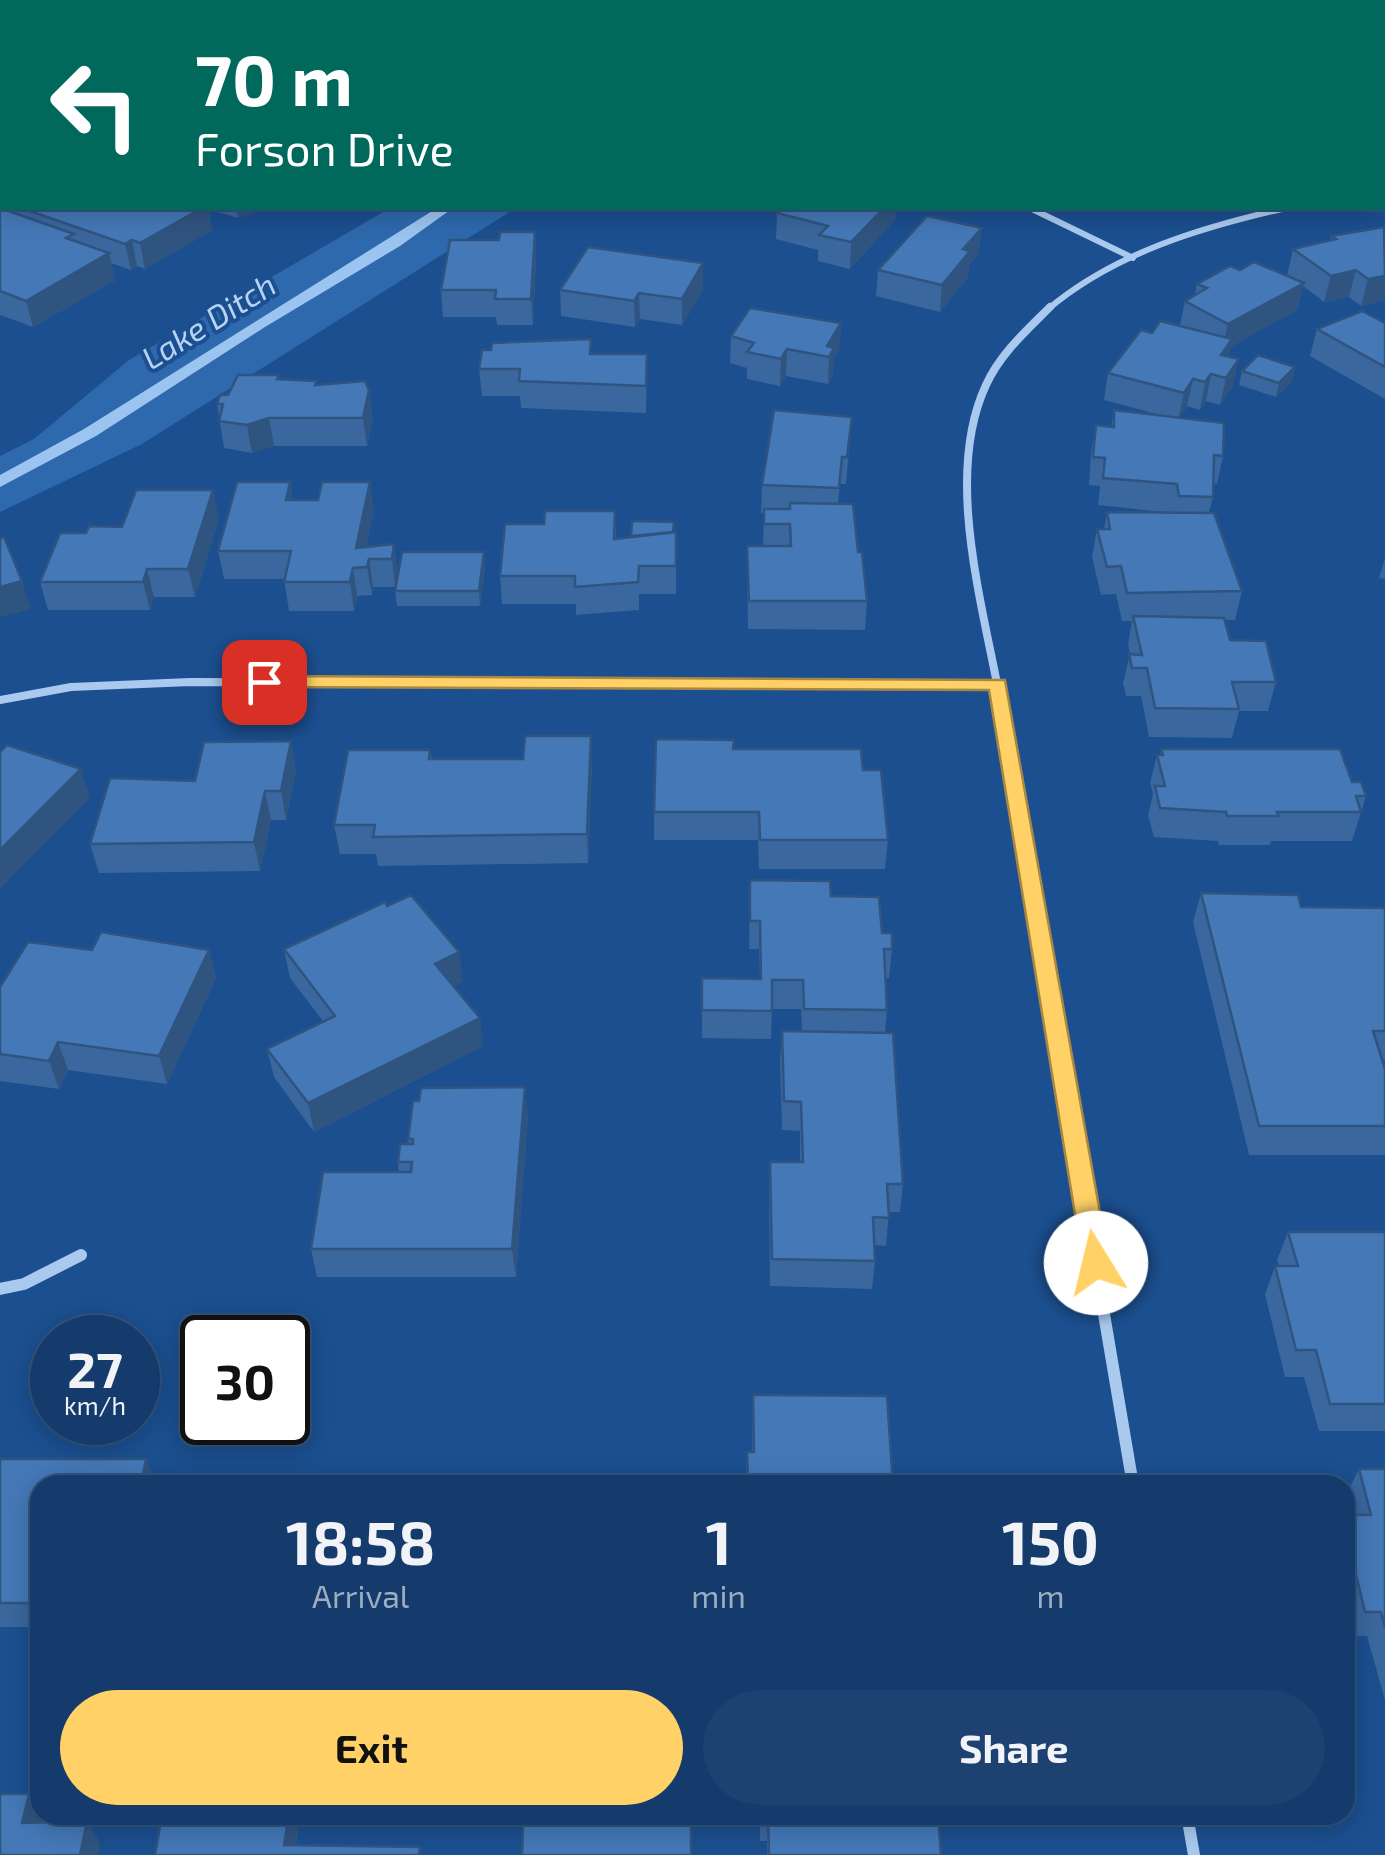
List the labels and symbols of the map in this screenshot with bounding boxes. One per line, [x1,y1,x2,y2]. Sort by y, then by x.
water label: Lake Ditch [134,264,282,376]
pin [222,640,307,725]
position arrow [1044,1211,1148,1315]
speed limit sign: 30 [180,1315,310,1445]

